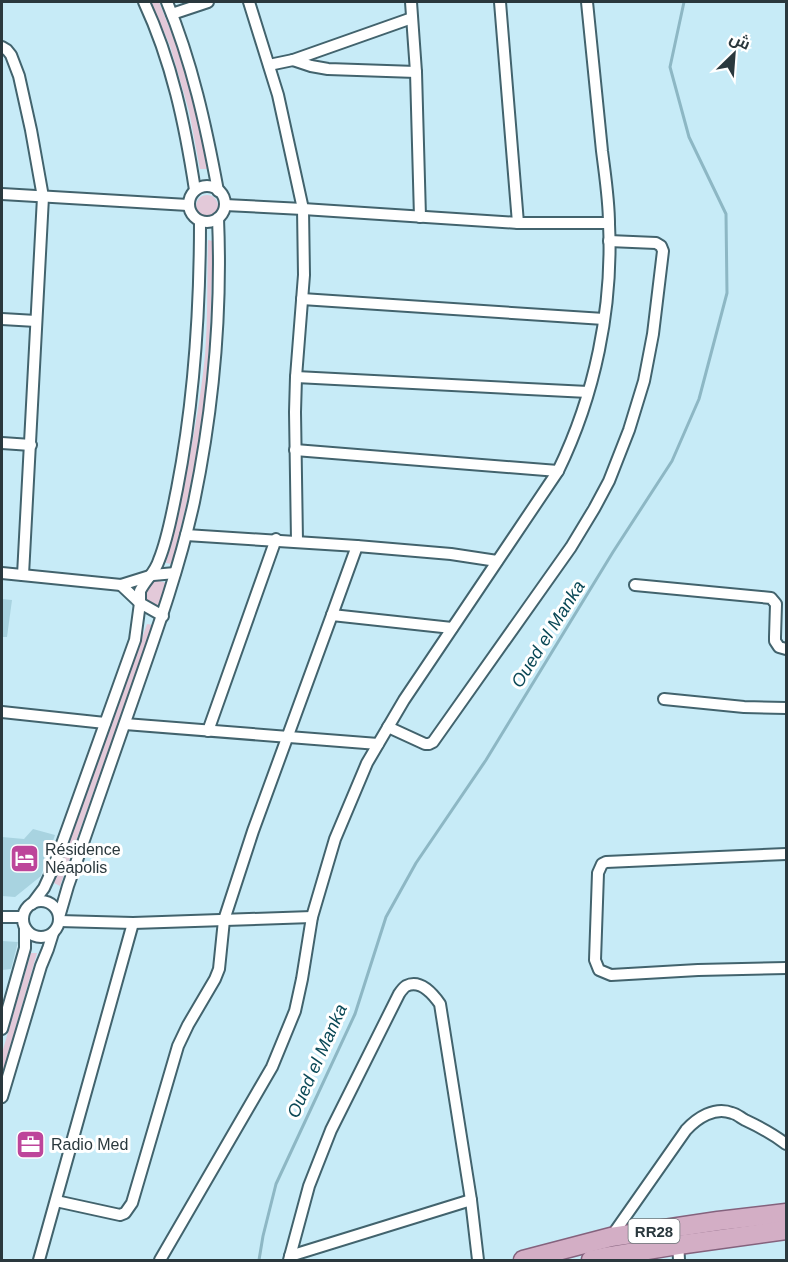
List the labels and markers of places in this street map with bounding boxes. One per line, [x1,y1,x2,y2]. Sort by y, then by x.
place label: Résidence Néapolis [45,841,121,876]
hotel icon: Résidence Néapolis [8,842,40,874]
office icon: Radio Med [14,1128,46,1160]
place label: Radio Med [51,1136,128,1153]

